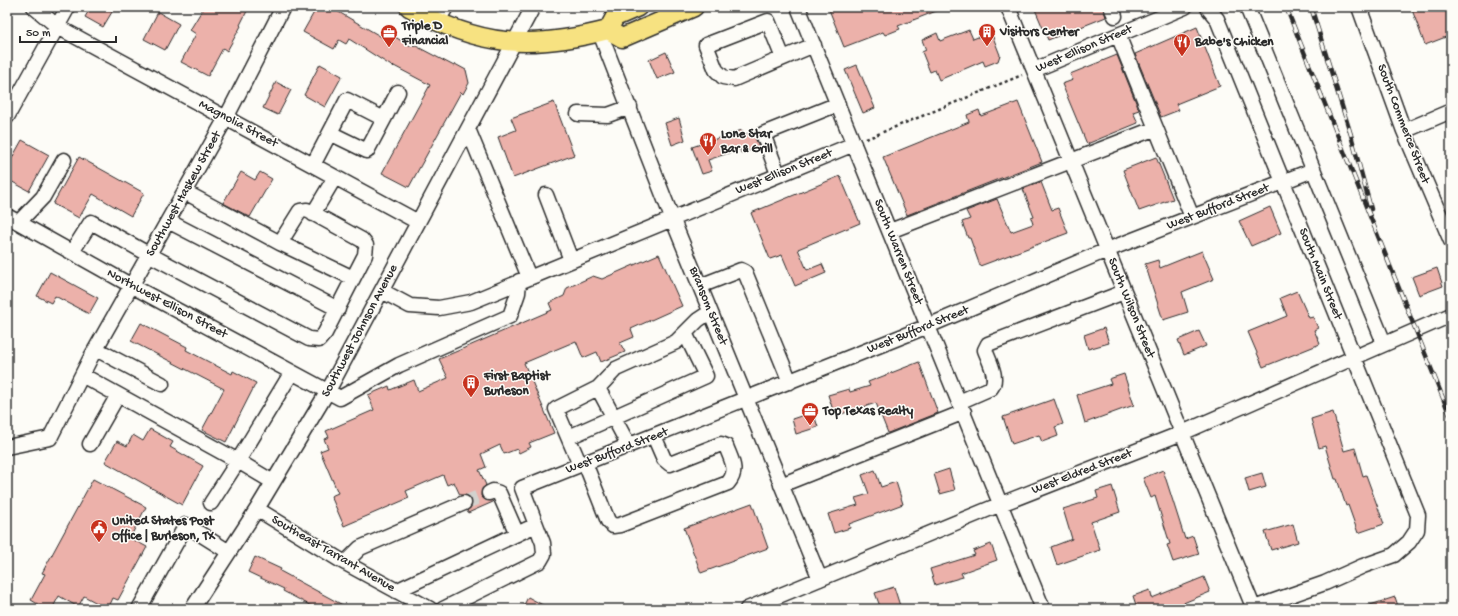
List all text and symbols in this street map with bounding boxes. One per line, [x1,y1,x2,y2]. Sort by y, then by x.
scale bar [20,18,116,44]
place label: Triple D Financial [401,19,449,49]
street label: West Ellison Street [1034,21,1136,76]
building icon: Visitors Center [977,22,997,47]
office icon: Triple D Financial [379,23,399,48]
place label: Visitors Center [999,25,1080,40]
text: 50 m [26,27,51,41]
restaurant icon: Babe's Chicken [1172,32,1192,57]
place label: Babe's Chicken [1194,35,1274,50]
street label: South Commerce Street [1373,62,1433,187]
street label: Magnolia Street [196,97,282,152]
street label: Southwest Haskew Street [143,127,226,259]
place label: Lone Star Bar & Grill [720,127,773,157]
restaurant icon: Lone Star Bar & Grill [698,131,718,156]
street label: West Ellison Street [733,145,836,198]
street label: West Bufford Street [1165,180,1273,233]
street label: South Warren Street [870,197,927,308]
street label: South Main Street [1295,226,1346,323]
street label: South Wilson Street [1104,256,1159,362]
street label: Southwest Johnson Avenue [319,262,401,400]
street label: Bransom Street [685,264,731,349]
street label: Northwest Ellison Street [104,266,231,343]
street label: West Bufford Street [865,302,973,357]
place label: First Baptist Burleson [483,369,551,399]
building icon: First Baptist Burleson [461,373,481,398]
office icon: Top Texas Realty [800,401,820,426]
place label: Top Texas Realty [822,404,914,420]
street label: West Bufford Street [564,424,672,477]
street label: West Eldred Street [1030,445,1136,498]
street label: Southeast Tarrant Avenue [268,512,398,596]
place label: United States Post Office | Burleson, TX [112,514,216,544]
public building icon: United States Post Office | Burleson, TX [89,518,109,543]

